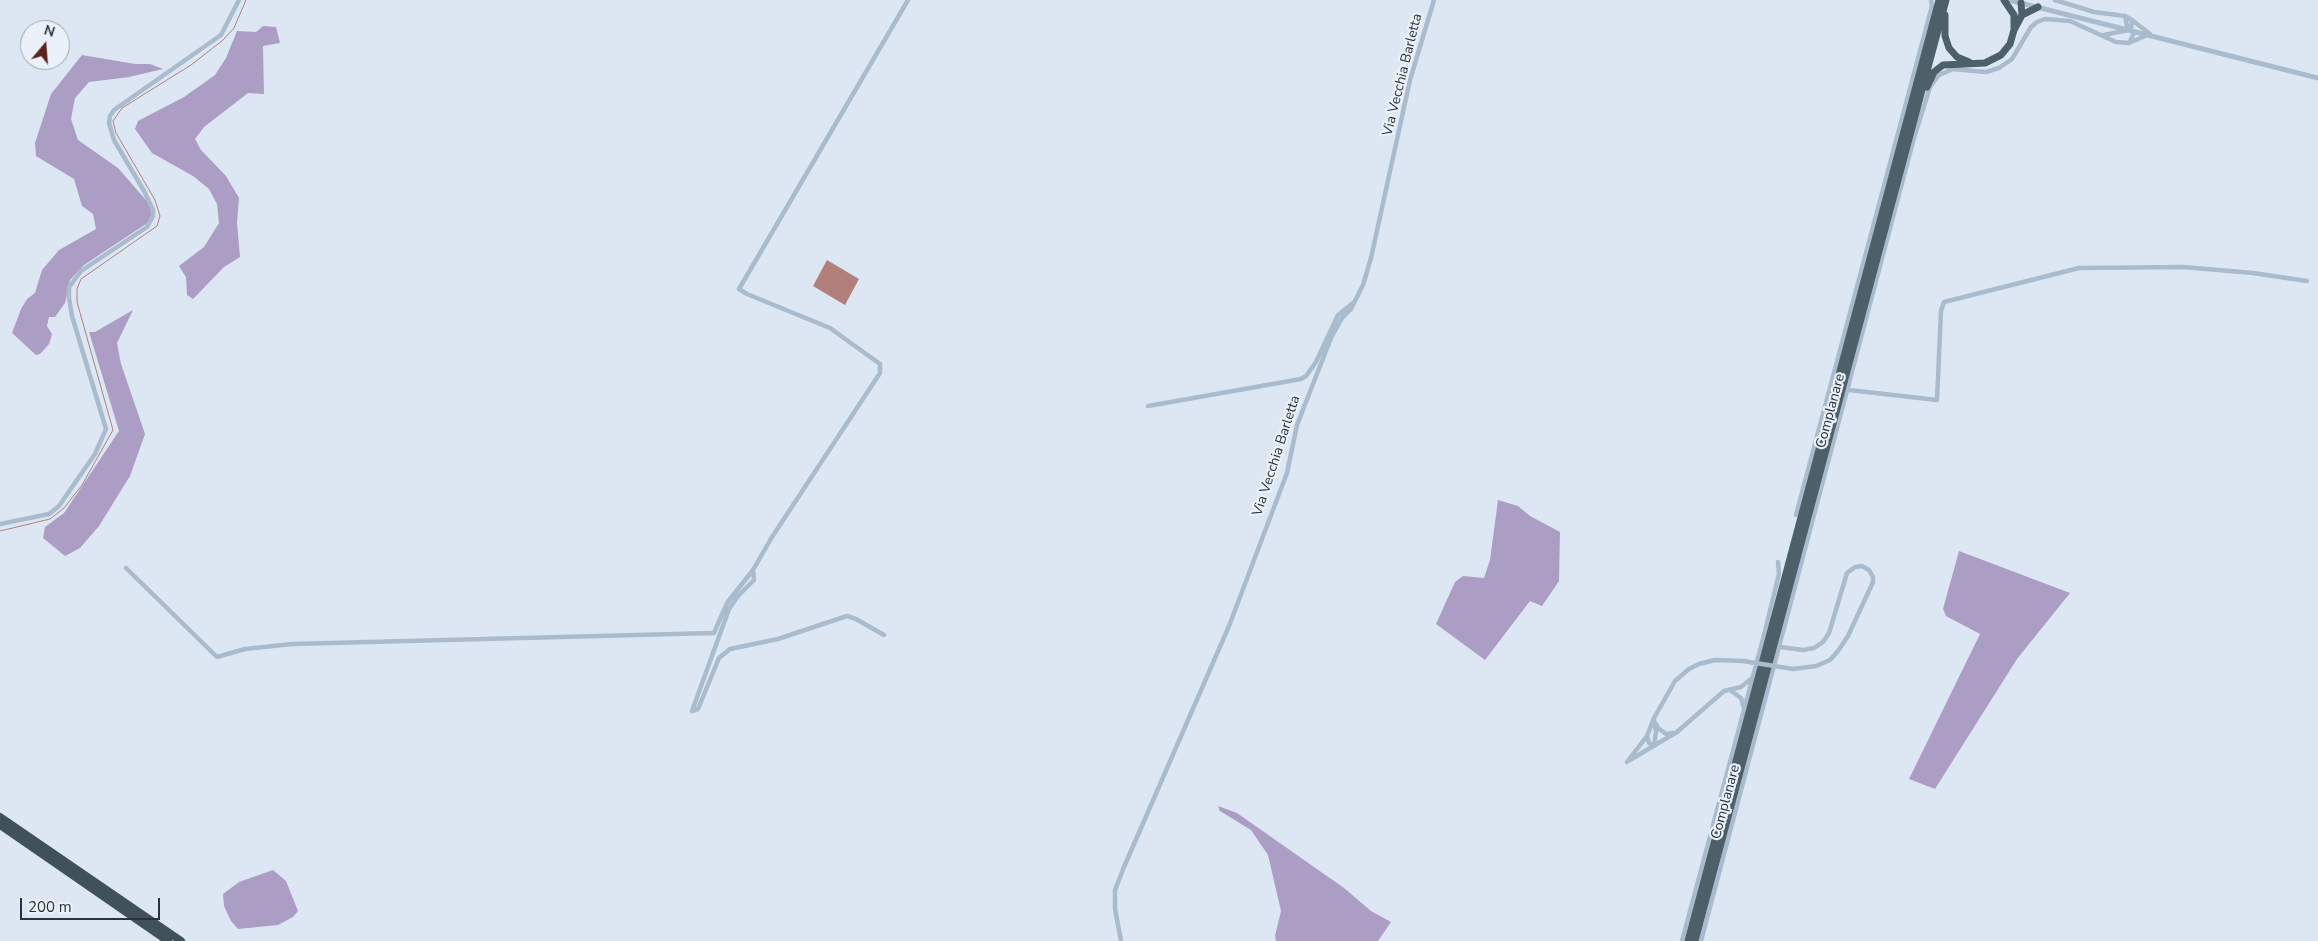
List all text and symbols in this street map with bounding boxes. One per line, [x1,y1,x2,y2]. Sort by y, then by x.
street label: Via Vecchia Barletta [1380,12,1426,138]
north arrow [20,20,70,70]
text: N [42,21,57,42]
street label: Complanare [1813,372,1849,450]
street label: Via Vecchia Barletta [1250,394,1304,518]
street label: Complanare [1708,763,1744,841]
scale bar [22,888,162,920]
text: 200 m [28,897,72,917]

